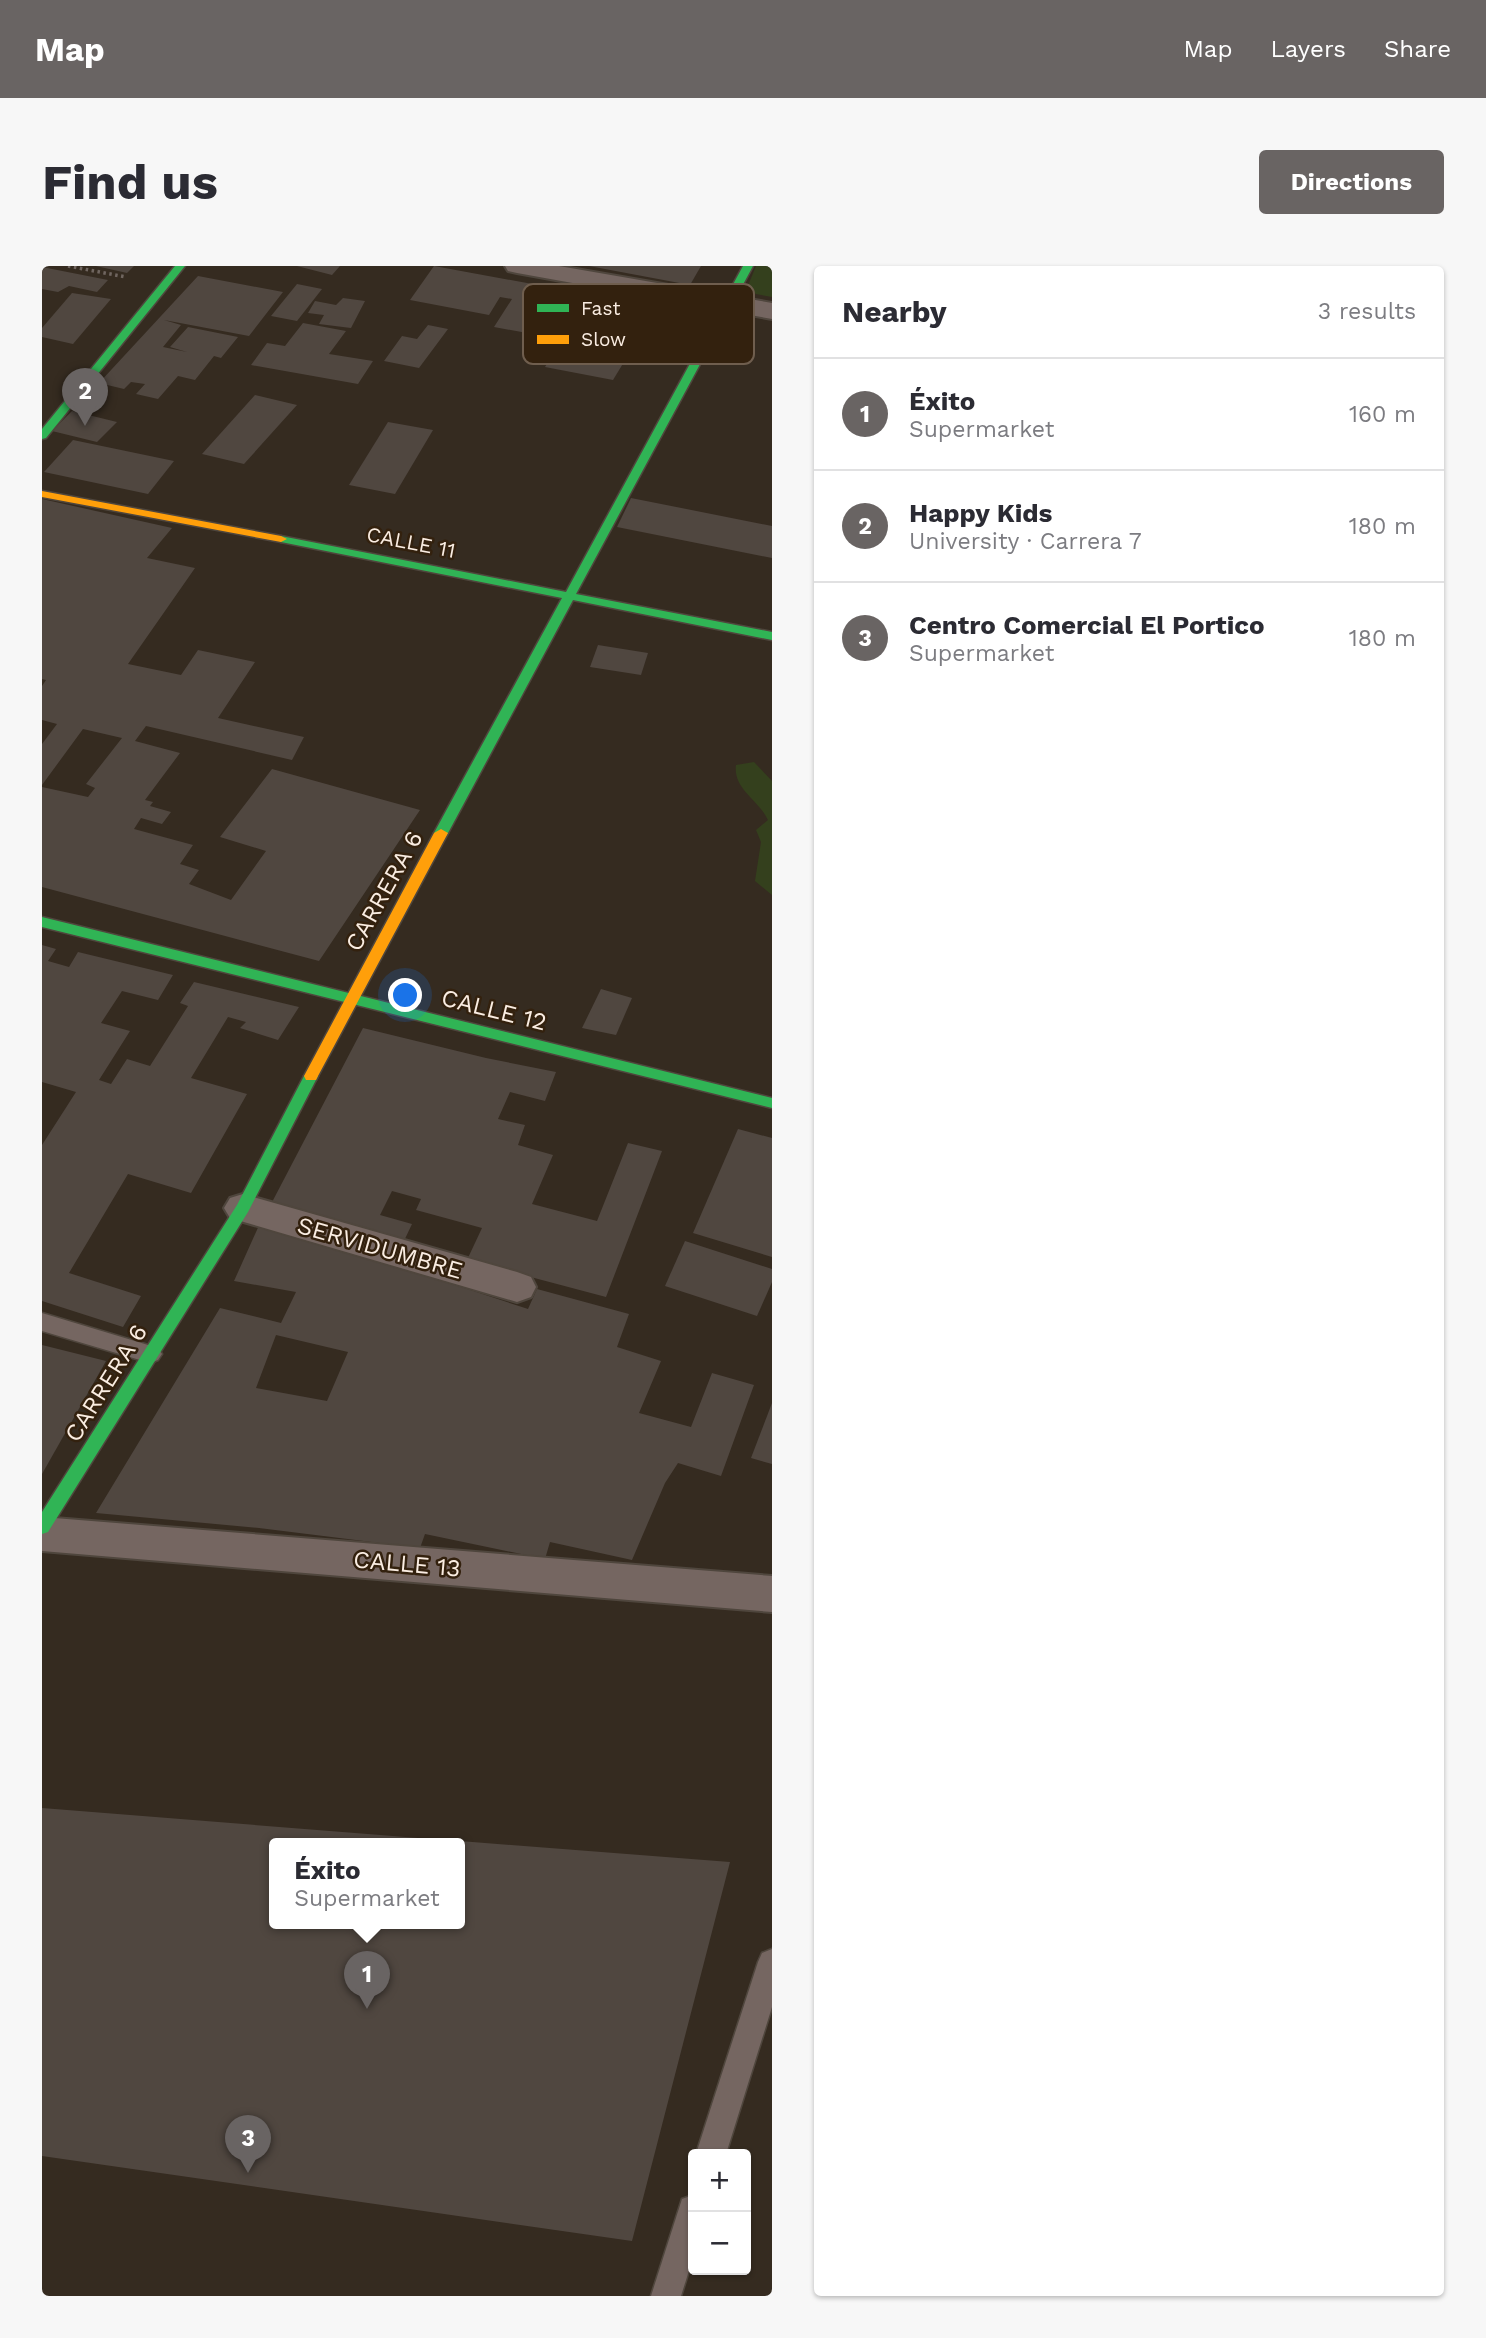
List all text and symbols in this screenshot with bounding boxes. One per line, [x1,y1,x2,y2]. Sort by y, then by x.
text: Map [35,30,105,69]
text: Map [1184,35,1232,63]
text: Layers [1270,35,1346,63]
text: Share [1384,35,1451,63]
button: Directions [1259,150,1444,214]
text: Find us [42,153,218,211]
legend [523,284,754,364]
text: Nearby [842,294,947,329]
text: Fast [581,297,620,320]
text: 3 results [1318,298,1416,325]
text: Slow [581,328,626,351]
pin: 2 [62,368,108,426]
text: Éxito [909,386,975,416]
text: 1 [860,401,870,428]
text: 160 m [1349,401,1416,428]
text: Supermarket [909,416,1054,443]
text: Happy Kids [909,498,1052,528]
text: 2 [858,513,872,540]
text: 180 m [1349,513,1416,540]
street label: CALLE 11 [364,521,458,563]
text: University · Carrera 7 [909,528,1142,555]
text: Centro Comercial El Portico [909,610,1265,640]
text: 3 [858,625,872,652]
text: 180 m [1349,625,1416,652]
text: Supermarket [909,640,1054,667]
street label: CARRERA 6 [339,826,429,956]
your location [388,978,422,1012]
street label: CALLE 12 [439,983,549,1037]
street label: SERVIDUMBRE [294,1211,466,1285]
street label: CARRERA 6 [59,1319,153,1447]
street label: CALLE 13 [352,1545,462,1583]
popup [269,1838,465,1929]
text: Éxito [294,1855,361,1885]
text: Supermarket [294,1885,440,1912]
pin: 1 [344,1951,390,2009]
pin: 3 [225,2115,271,2173]
map controls [688,2149,751,2275]
button: + [688,2149,751,2212]
button: − [688,2212,751,2275]

